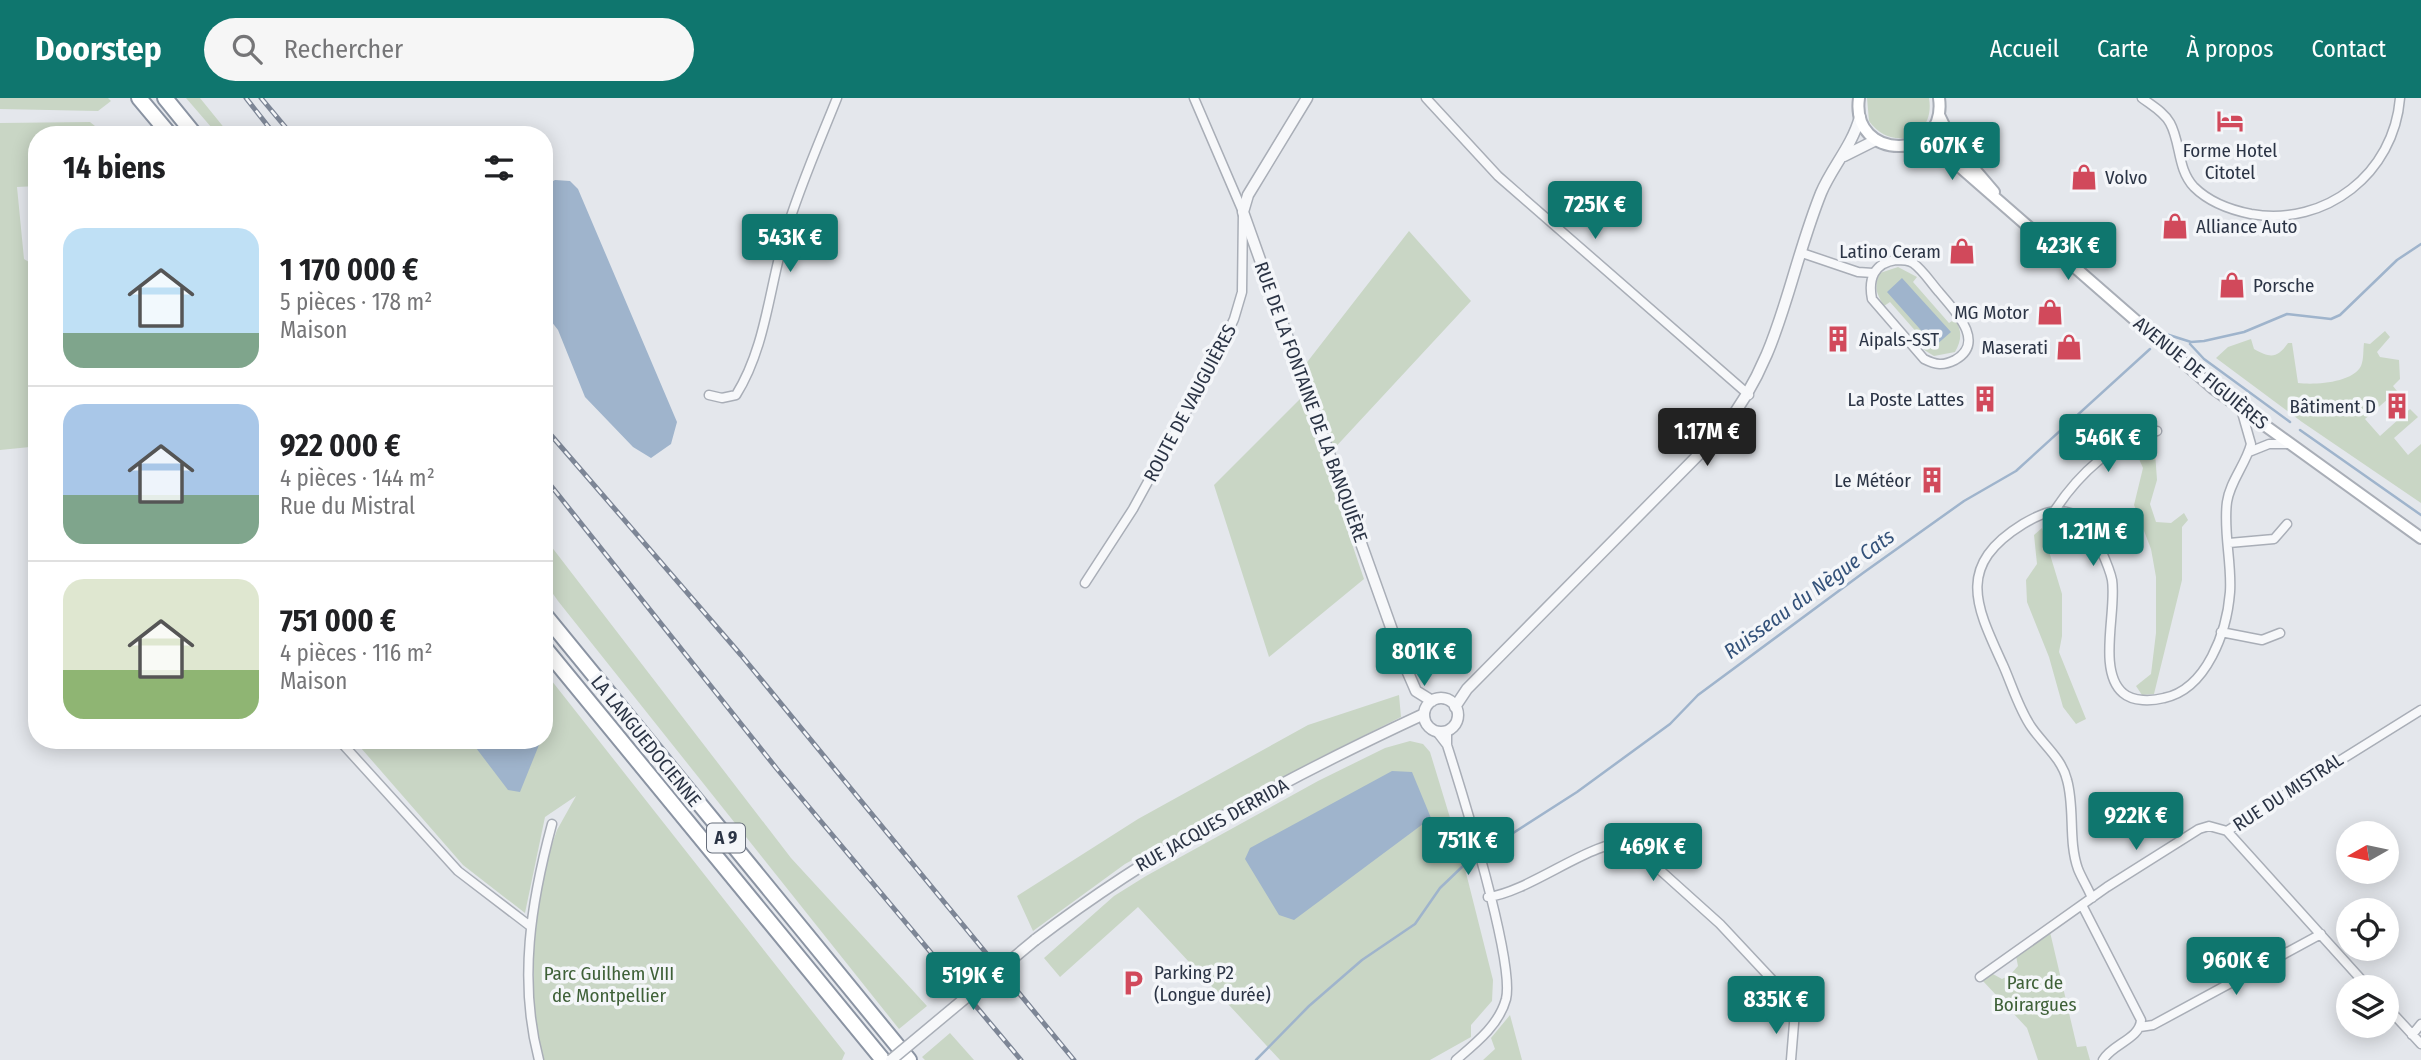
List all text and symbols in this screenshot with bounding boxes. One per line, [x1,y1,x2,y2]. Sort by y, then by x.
search box [204,18,694,81]
text: Doorstep [35,29,162,69]
icon: search [228,30,266,68]
text: Rechercher [284,34,403,65]
text: Accueil [1990,35,2059,63]
text: Carte [2097,35,2148,63]
text: À propos [2186,35,2273,63]
text: Contact [2311,35,2386,63]
hotel icon: Forme Hotel Citotel [2215,106,2245,136]
pin: 607K € [1895,122,2009,182]
text: 607K € [1920,131,1984,159]
place label: Forme Hotel Citotel [2183,139,2277,184]
icon: filters [480,149,518,187]
text: 14 biens [63,150,165,186]
shop icon: Volvo [2069,162,2099,192]
place label: Volvo [2105,166,2147,189]
pin: 725K € [1538,181,1652,241]
text: 725K € [1564,190,1626,218]
shop icon: Alliance Auto [2160,211,2190,241]
pin: 543K € [733,214,847,274]
place label: Alliance Auto [2196,215,2298,238]
pin: 423K € [2011,222,2125,282]
text: 543K € [758,223,822,251]
text: 423K € [2036,231,2100,259]
shop icon: Latino Ceram [1947,236,1977,266]
place label: Latino Ceram [1839,240,1941,263]
text: 1 170 000 € [280,252,418,288]
icon: home [119,256,203,340]
street label: RUE DE LA FONTAINE DE LA BANQUIÈRE [1249,259,1373,545]
shop icon: Porsche [2217,270,2247,300]
place label: Porsche [2253,274,2314,297]
text: 5 pièces · 178 m² [280,288,432,316]
shop icon: MG Motor [2035,297,2065,327]
place label: MG Motor [1954,301,2029,324]
street label: AVENUE DE FIGUIÈRES [2129,312,2273,434]
text: Maison [280,316,347,344]
street label: ROUTE DE VAUGUIÈRES [1139,320,1241,486]
building icon: Aipals-SST [1823,324,1853,354]
place label: Aipals-SST [1859,328,1939,351]
shop icon: Maserati [2054,332,2084,362]
place label: Maserati [1981,336,2048,359]
building icon: La Poste Lattes [1970,384,2000,414]
place label: La Poste Lattes [1847,388,1964,411]
building icon: Bâtiment D [2382,391,2412,421]
place label: Bâtiment D [2290,395,2376,418]
pin: 1.17M € [1642,408,1772,468]
pin: 546K € [2051,414,2165,474]
text: 1.17M € [1674,417,1740,445]
text: 546K € [2075,423,2141,451]
text: 922 000 € [280,428,401,464]
icon: home [119,432,203,516]
text: 4 pièces · 144 m² [280,464,435,492]
building icon: Le Météor [1917,465,1947,495]
place label: Le Météor [1834,469,1911,492]
text: Rue du Mistral [280,492,415,520]
pin: 1.21M € [2028,508,2158,568]
text: 1.21M € [2059,517,2127,545]
water label: Ruisseau du Nègue Cats [1719,523,1899,665]
text: 751 000 € [280,603,396,639]
icon: home [119,607,203,691]
pin: 801K € [1367,628,1481,688]
text: 801K € [1392,637,1456,665]
text: 4 pièces · 116 m² [280,639,433,667]
text: Maison [280,667,347,695]
street label: LA LANGUEDOCIENNE [586,671,706,811]
street label: RUE DU MISTRAL [2229,748,2348,836]
street label: RUE JACQUES DERRIDA [1132,773,1292,877]
pin: 922K € [2079,792,2193,852]
text: 922K € [2104,801,2168,829]
pin: 751K € [1411,818,1525,877]
north arrow [2336,821,2399,884]
map controls [2336,821,2399,1038]
road number: A 9 [707,824,745,852]
pin: 469K € [1596,824,1710,883]
text: 751K € [1438,826,1498,854]
text: 469K € [1620,832,1686,860]
button: locate [2336,898,2399,961]
pin: 960K € [2179,937,2293,997]
text: 960K € [2203,946,2269,974]
pin: 519K € [916,953,1030,1012]
text: 519K € [942,961,1004,989]
place label: Parking P2 (Longue durée) [1154,961,1271,1006]
park label: Parc Guilhem VIII de Montpellier [544,962,674,1007]
parking icon: Parking P2 (Longue durée) [1118,968,1148,998]
park label: Parc de Boirargues [1993,971,2077,1016]
button: layers [2336,975,2399,1038]
pin: 835K € [1719,976,1833,1036]
text: 835K € [1744,985,1808,1013]

